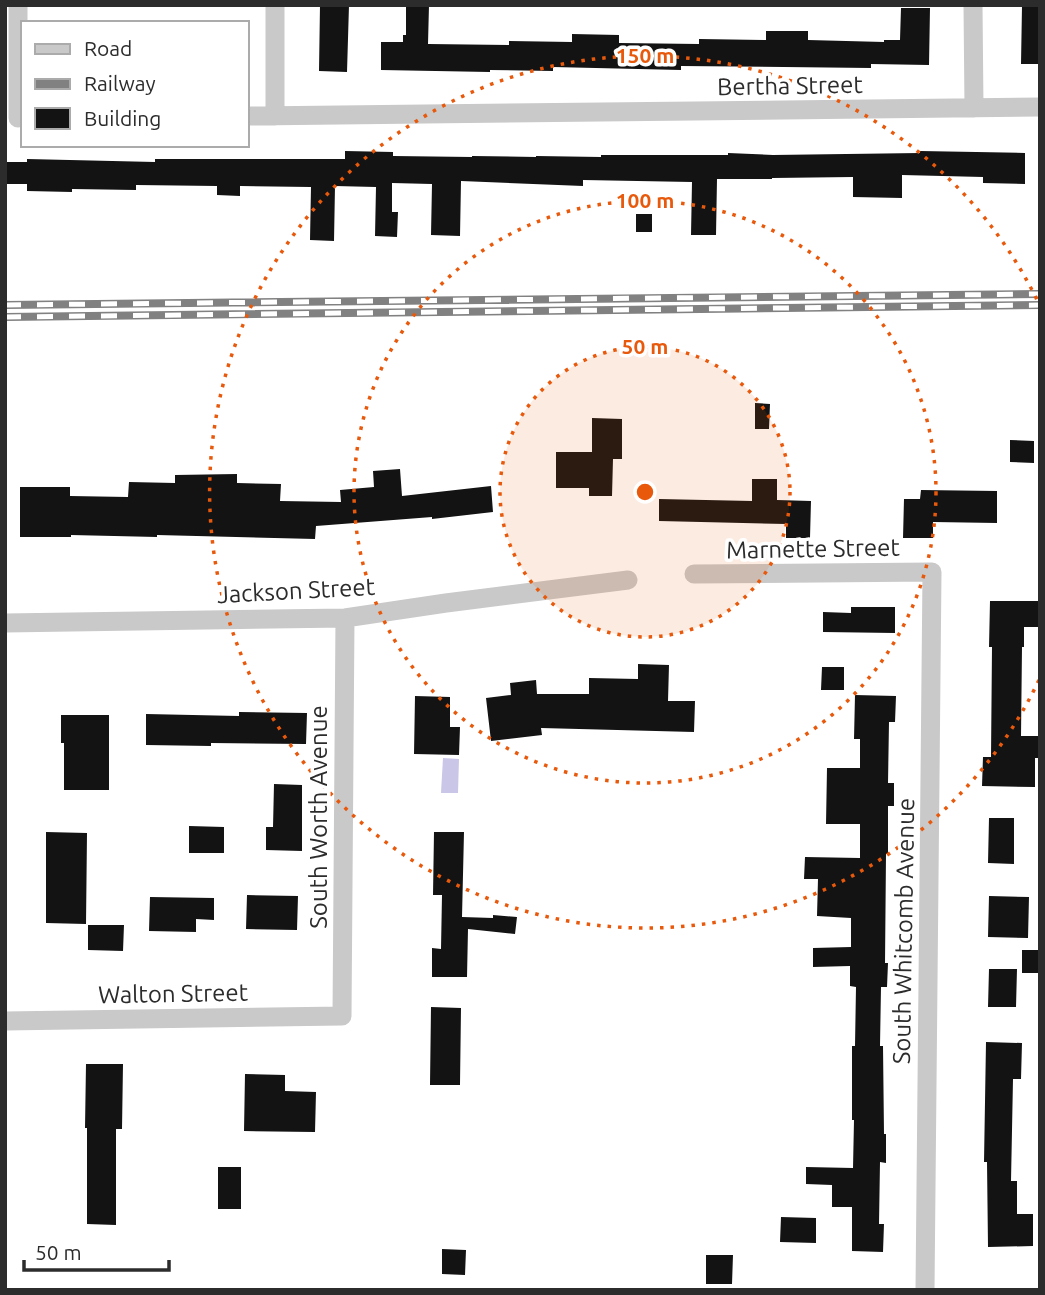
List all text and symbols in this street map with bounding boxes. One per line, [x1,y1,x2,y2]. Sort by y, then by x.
legend [21,21,248,147]
text: Road [84,36,132,60]
text: 150 m [616,43,674,67]
text: Railway [84,71,156,95]
street label: Bertha Street [717,71,864,100]
text: Building [84,106,161,130]
text: 100 m [616,188,674,212]
text: 50 m [622,334,668,358]
centre of rings [633,480,657,504]
street label: Marnette Street [726,533,901,564]
street label: Jackson Street [216,573,376,608]
street label: South Worth Avenue [305,705,332,929]
street label: South Whitcomb Avenue [888,798,919,1064]
street label: Walton Street [98,979,249,1008]
scale bar [24,1228,170,1272]
text: 50 m [35,1240,82,1264]

